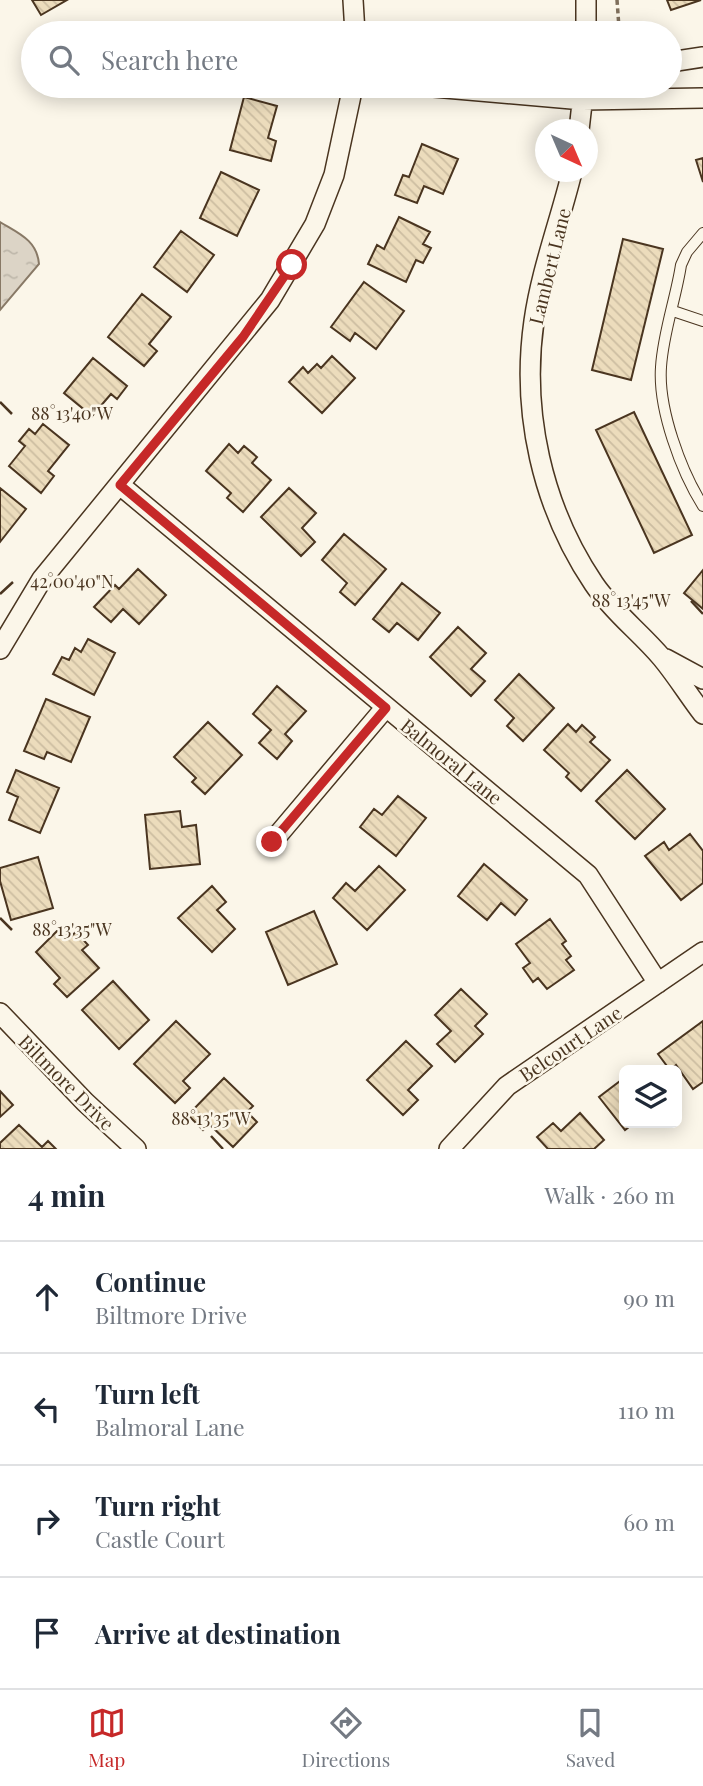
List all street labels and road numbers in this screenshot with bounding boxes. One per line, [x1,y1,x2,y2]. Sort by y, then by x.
street label: Lambert Lane [522,205,576,327]
street label: Balmoral Lane [396,712,508,810]
street label: Belcourt Lane [514,999,626,1087]
street label: Biltmore Drive [13,1028,121,1136]

